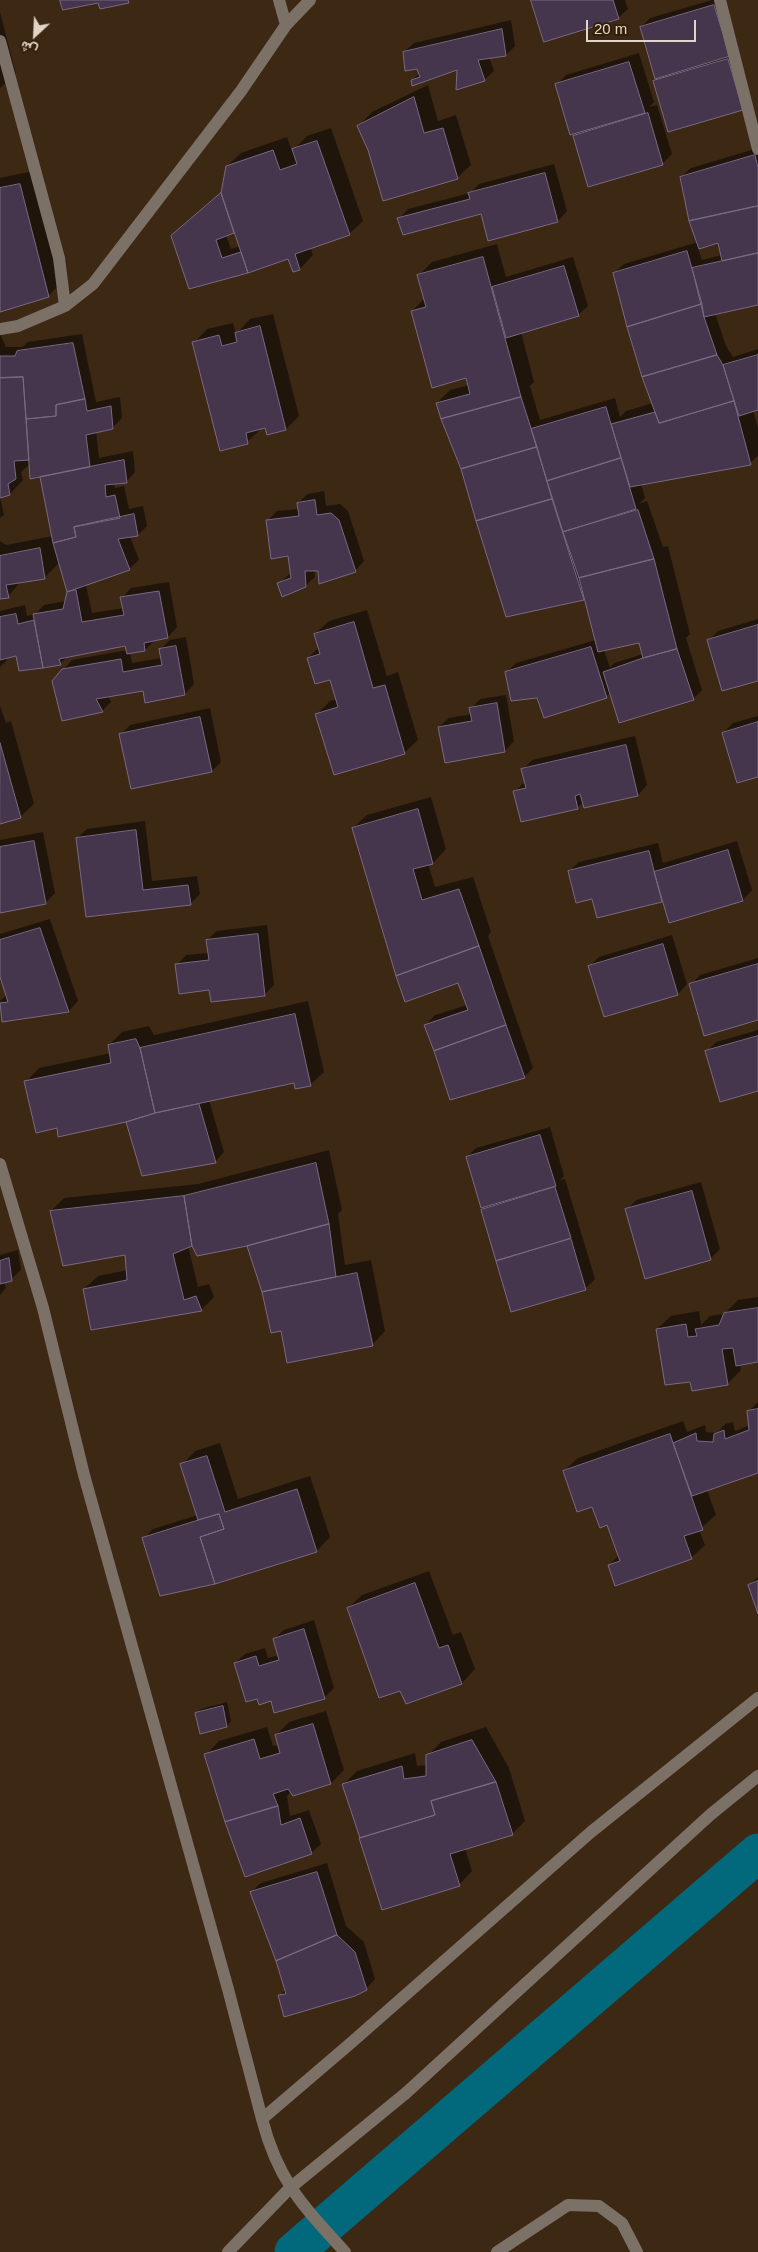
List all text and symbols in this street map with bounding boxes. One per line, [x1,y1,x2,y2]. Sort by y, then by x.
north arrow [10,10,60,60]
scale bar [588,10,698,42]
text: 20 m [594,20,627,37]
text: ش [18,38,40,59]

